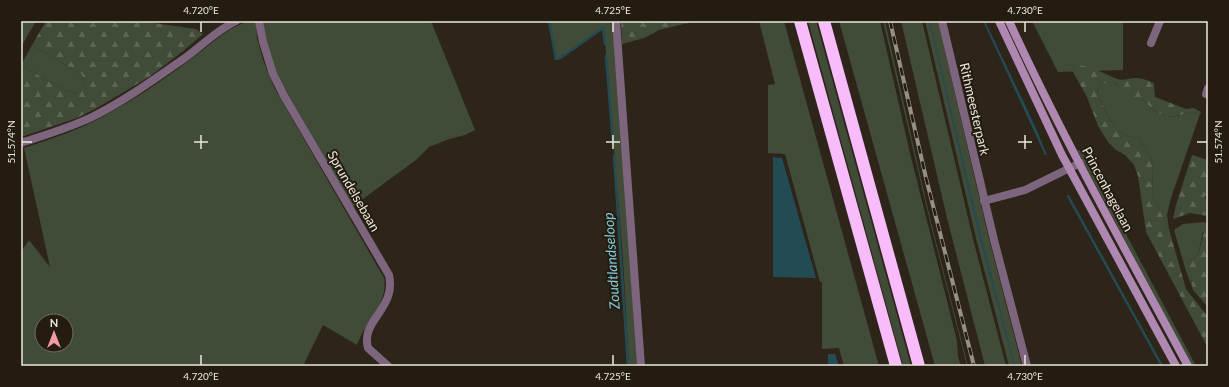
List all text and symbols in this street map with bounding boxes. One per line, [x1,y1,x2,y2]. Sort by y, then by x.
text: 4.720°E [183,4,219,16]
text: 4.725°E [595,4,631,16]
text: 4.730°E [1007,4,1043,16]
street label: Rithmeesterpark [957,61,994,157]
text: 51.574°N [5,120,17,164]
text: 51.574°N [1212,120,1224,164]
street label: Princenhagelaan [1079,144,1137,234]
street label: Sprundelsebaan [324,148,384,234]
water label: Zoudtlandseloop [599,212,623,311]
north arrow [34,313,74,353]
text: N [50,316,58,329]
text: 4.720°E [183,370,219,382]
text: 4.725°E [595,370,631,382]
text: 4.730°E [1007,370,1043,382]

